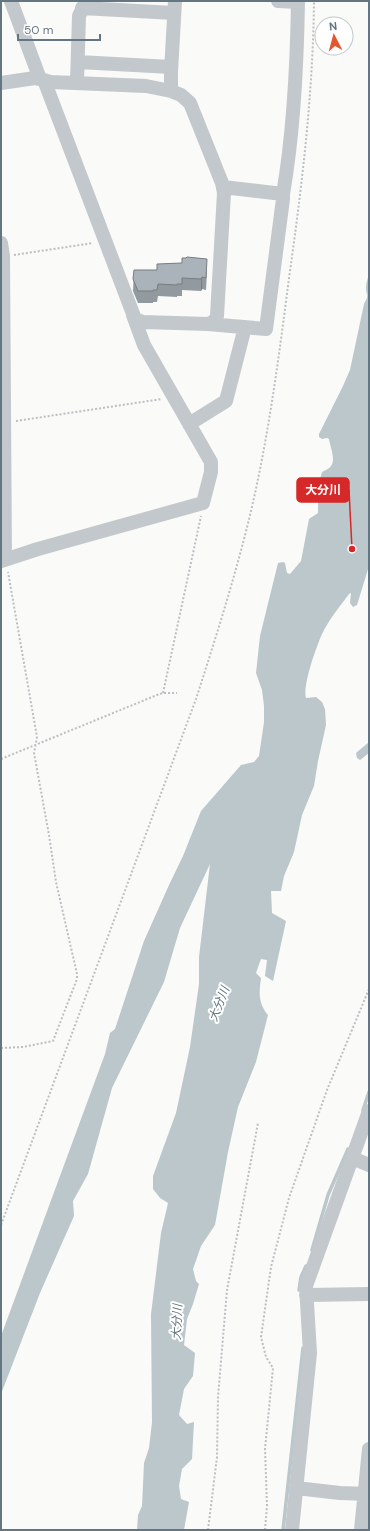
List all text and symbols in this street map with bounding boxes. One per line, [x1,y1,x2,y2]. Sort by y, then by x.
scale bar [18,16,100,42]
north arrow [314,16,354,56]
text: N [328,19,338,33]
text: 50 m [24,22,53,38]
callout: 大分川 [297,478,349,502]
text: 大分川 [305,482,341,498]
water label: 大分川 [205,982,234,1024]
water label: 大分川 [168,1302,186,1340]

